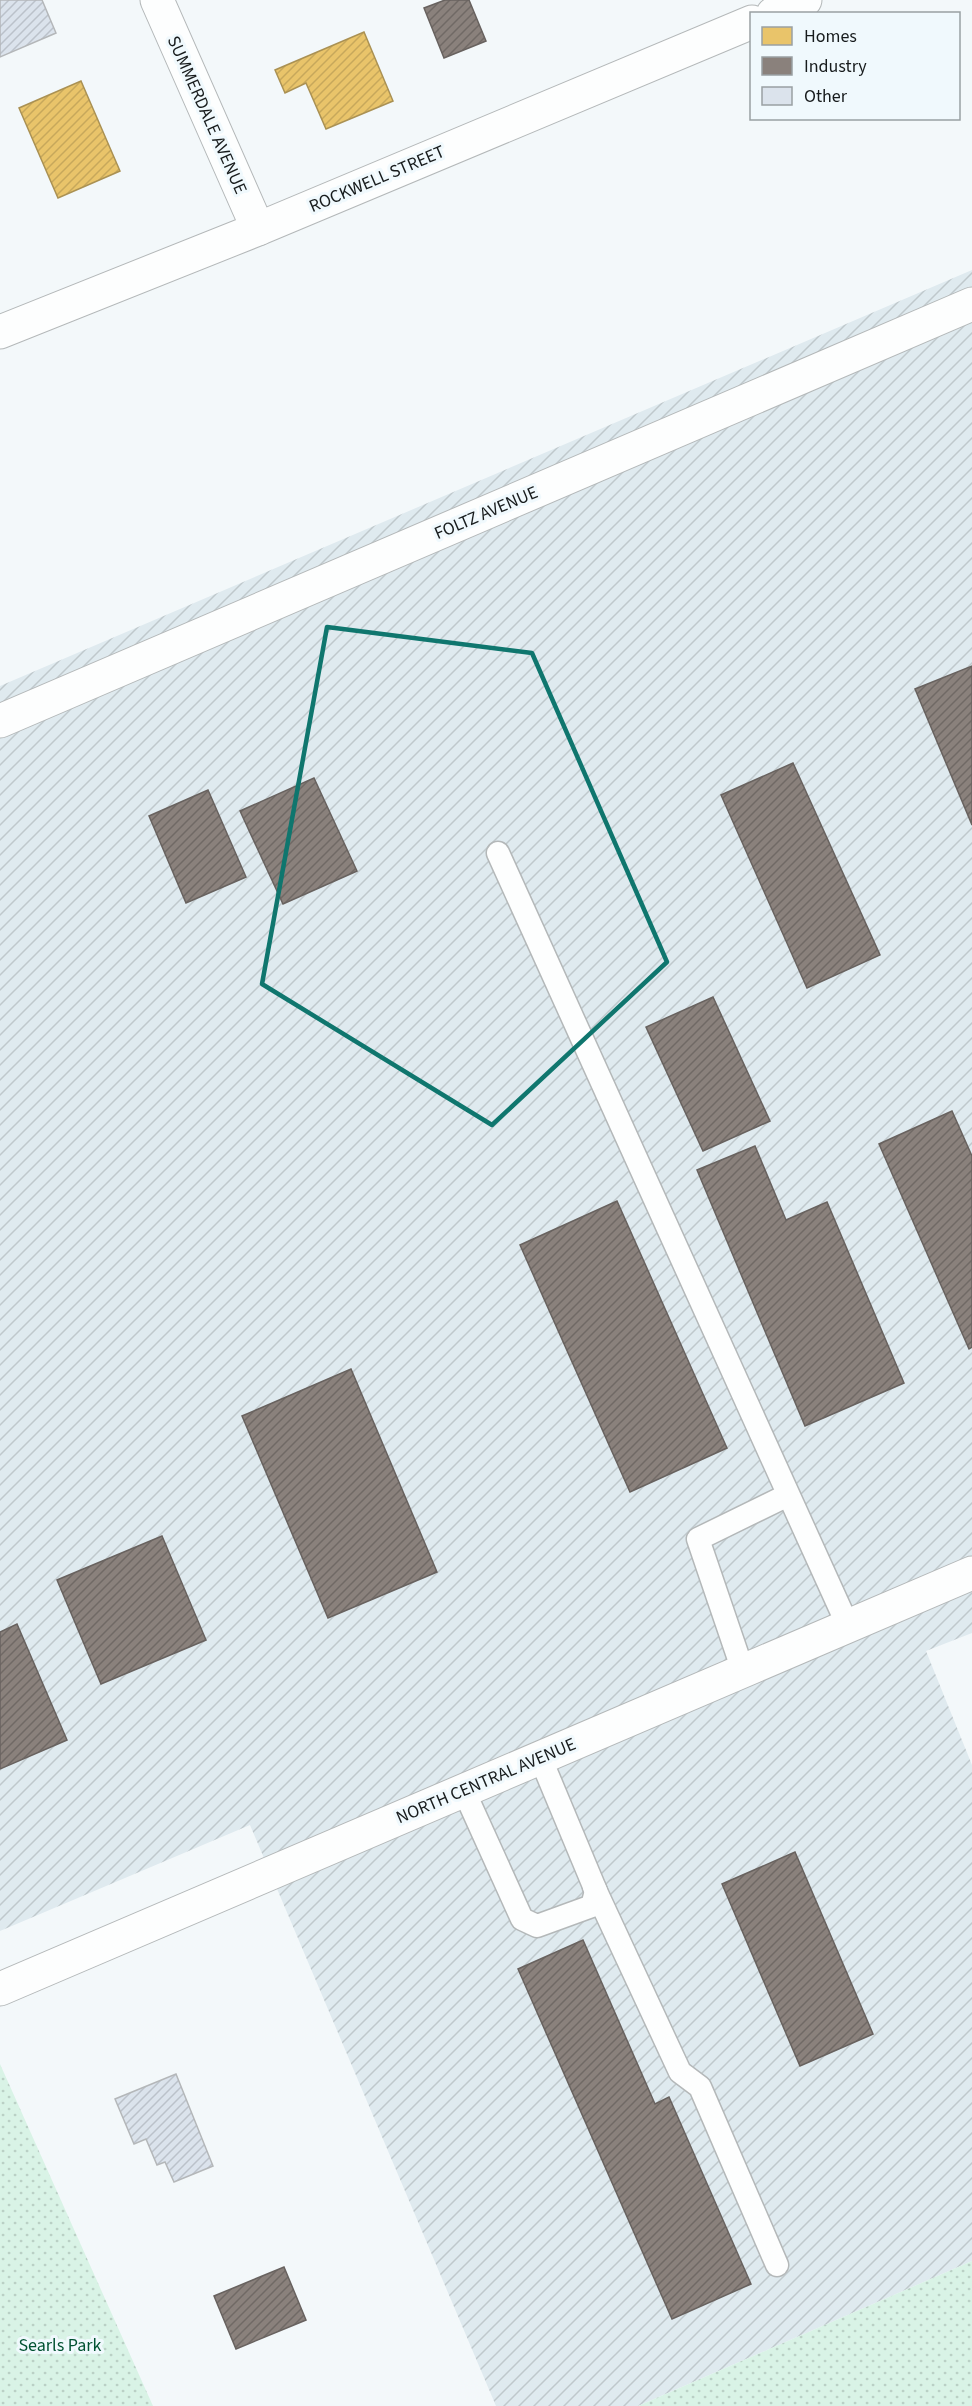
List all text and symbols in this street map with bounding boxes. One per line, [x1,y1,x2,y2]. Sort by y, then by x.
legend [750,12,960,120]
text: Homes [804,24,857,49]
street label: SUMMERDALE AVENUE [161,32,253,198]
text: Industry [804,54,867,79]
text: Other [804,84,848,109]
street label: ROCKWELL STREET [305,139,449,219]
street label: FOLTZ AVENUE [430,480,542,546]
street label: NORTH CENTRAL AVENUE [392,1732,580,1830]
park label: Searls Park [19,2333,102,2358]

